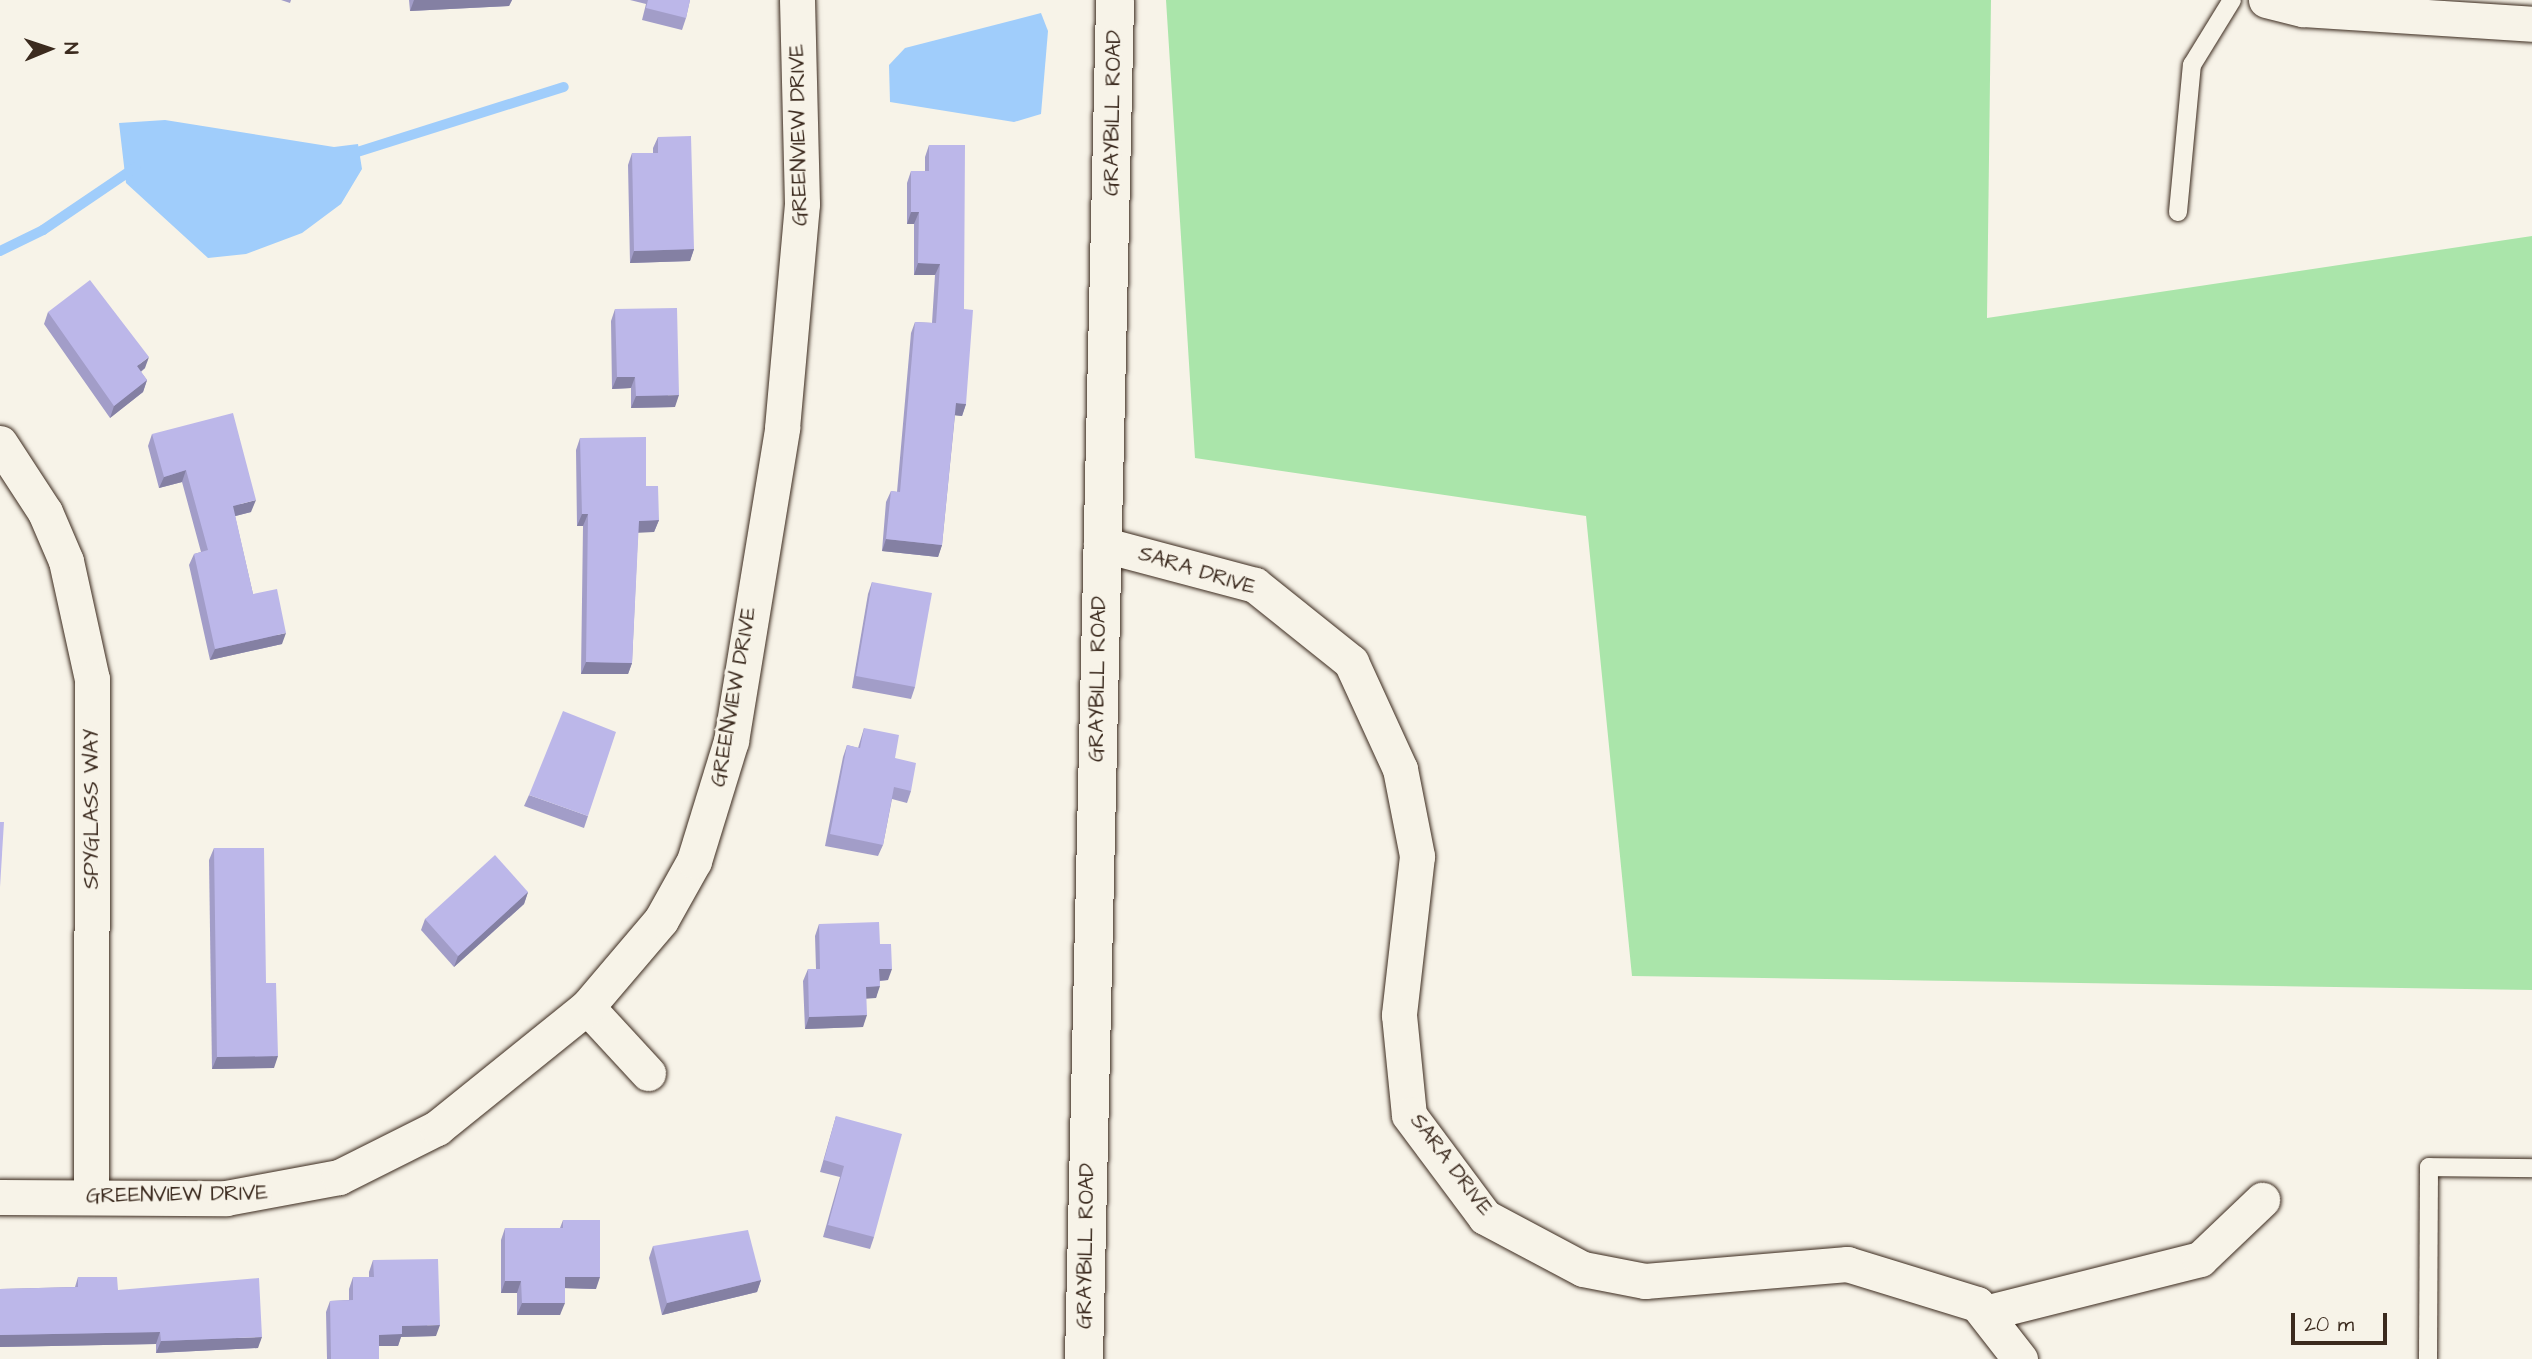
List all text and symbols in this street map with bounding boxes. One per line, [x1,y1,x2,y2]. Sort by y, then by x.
north arrow [14,14,84,84]
street label: GRAYBILL ROAD [1099,30,1127,196]
text: N [57,42,84,55]
street label: GREENVIEW DRIVE [785,44,813,226]
street label: SARA DRIVE [1135,541,1259,601]
street label: GRAYBILL ROAD [1084,596,1112,762]
street label: GREENVIEW DRIVE [706,605,762,789]
street label: SPYGLASS WAY [79,729,105,889]
street label: SARA DRIVE [1404,1109,1498,1221]
street label: GRAYBILL ROAD [1072,1163,1100,1329]
street label: GREENVIEW DRIVE [86,1181,268,1209]
scale bar [2294,1300,2390,1344]
text: 20 m [2304,1310,2354,1339]

